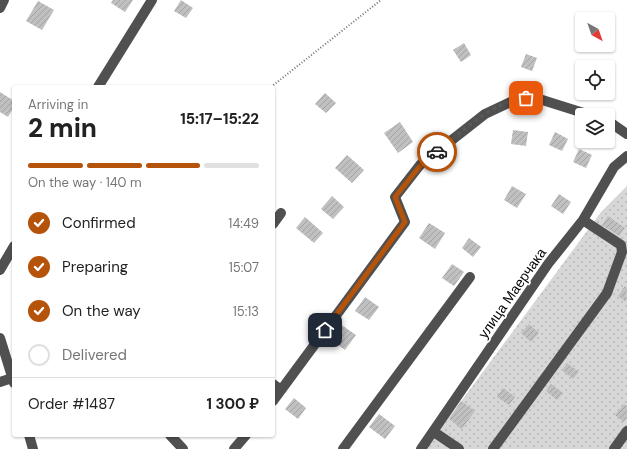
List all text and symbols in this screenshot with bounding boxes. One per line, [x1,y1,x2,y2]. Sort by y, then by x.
north arrow [575,12,615,52]
map controls [575,12,615,148]
button: locate [575,60,615,100]
pin [509,81,543,115]
icon: bag [515,87,537,109]
text: Arriving in [28,96,88,113]
button: layers [575,108,615,148]
text: 15:17–15:22 [180,109,259,129]
text: 2 min [28,111,97,145]
courier [417,132,457,172]
icon: car [426,141,448,163]
text: On the way · 140 m [28,174,142,191]
icon: check [28,212,50,234]
text: Confirmed [62,213,136,233]
text: 14:49 [228,215,259,232]
street label: улица Маерчака [474,244,550,342]
icon: check [28,256,50,278]
text: Preparing [62,257,128,277]
text: 15:07 [229,259,259,276]
icon: check [28,300,50,322]
text: On the way [62,301,141,321]
text: 15:13 [233,303,259,320]
pin [308,313,342,347]
icon: home [314,319,336,341]
text: Delivered [62,345,127,365]
text: Order #1487 [28,394,115,414]
text: 1 300 ₽ [207,394,259,414]

